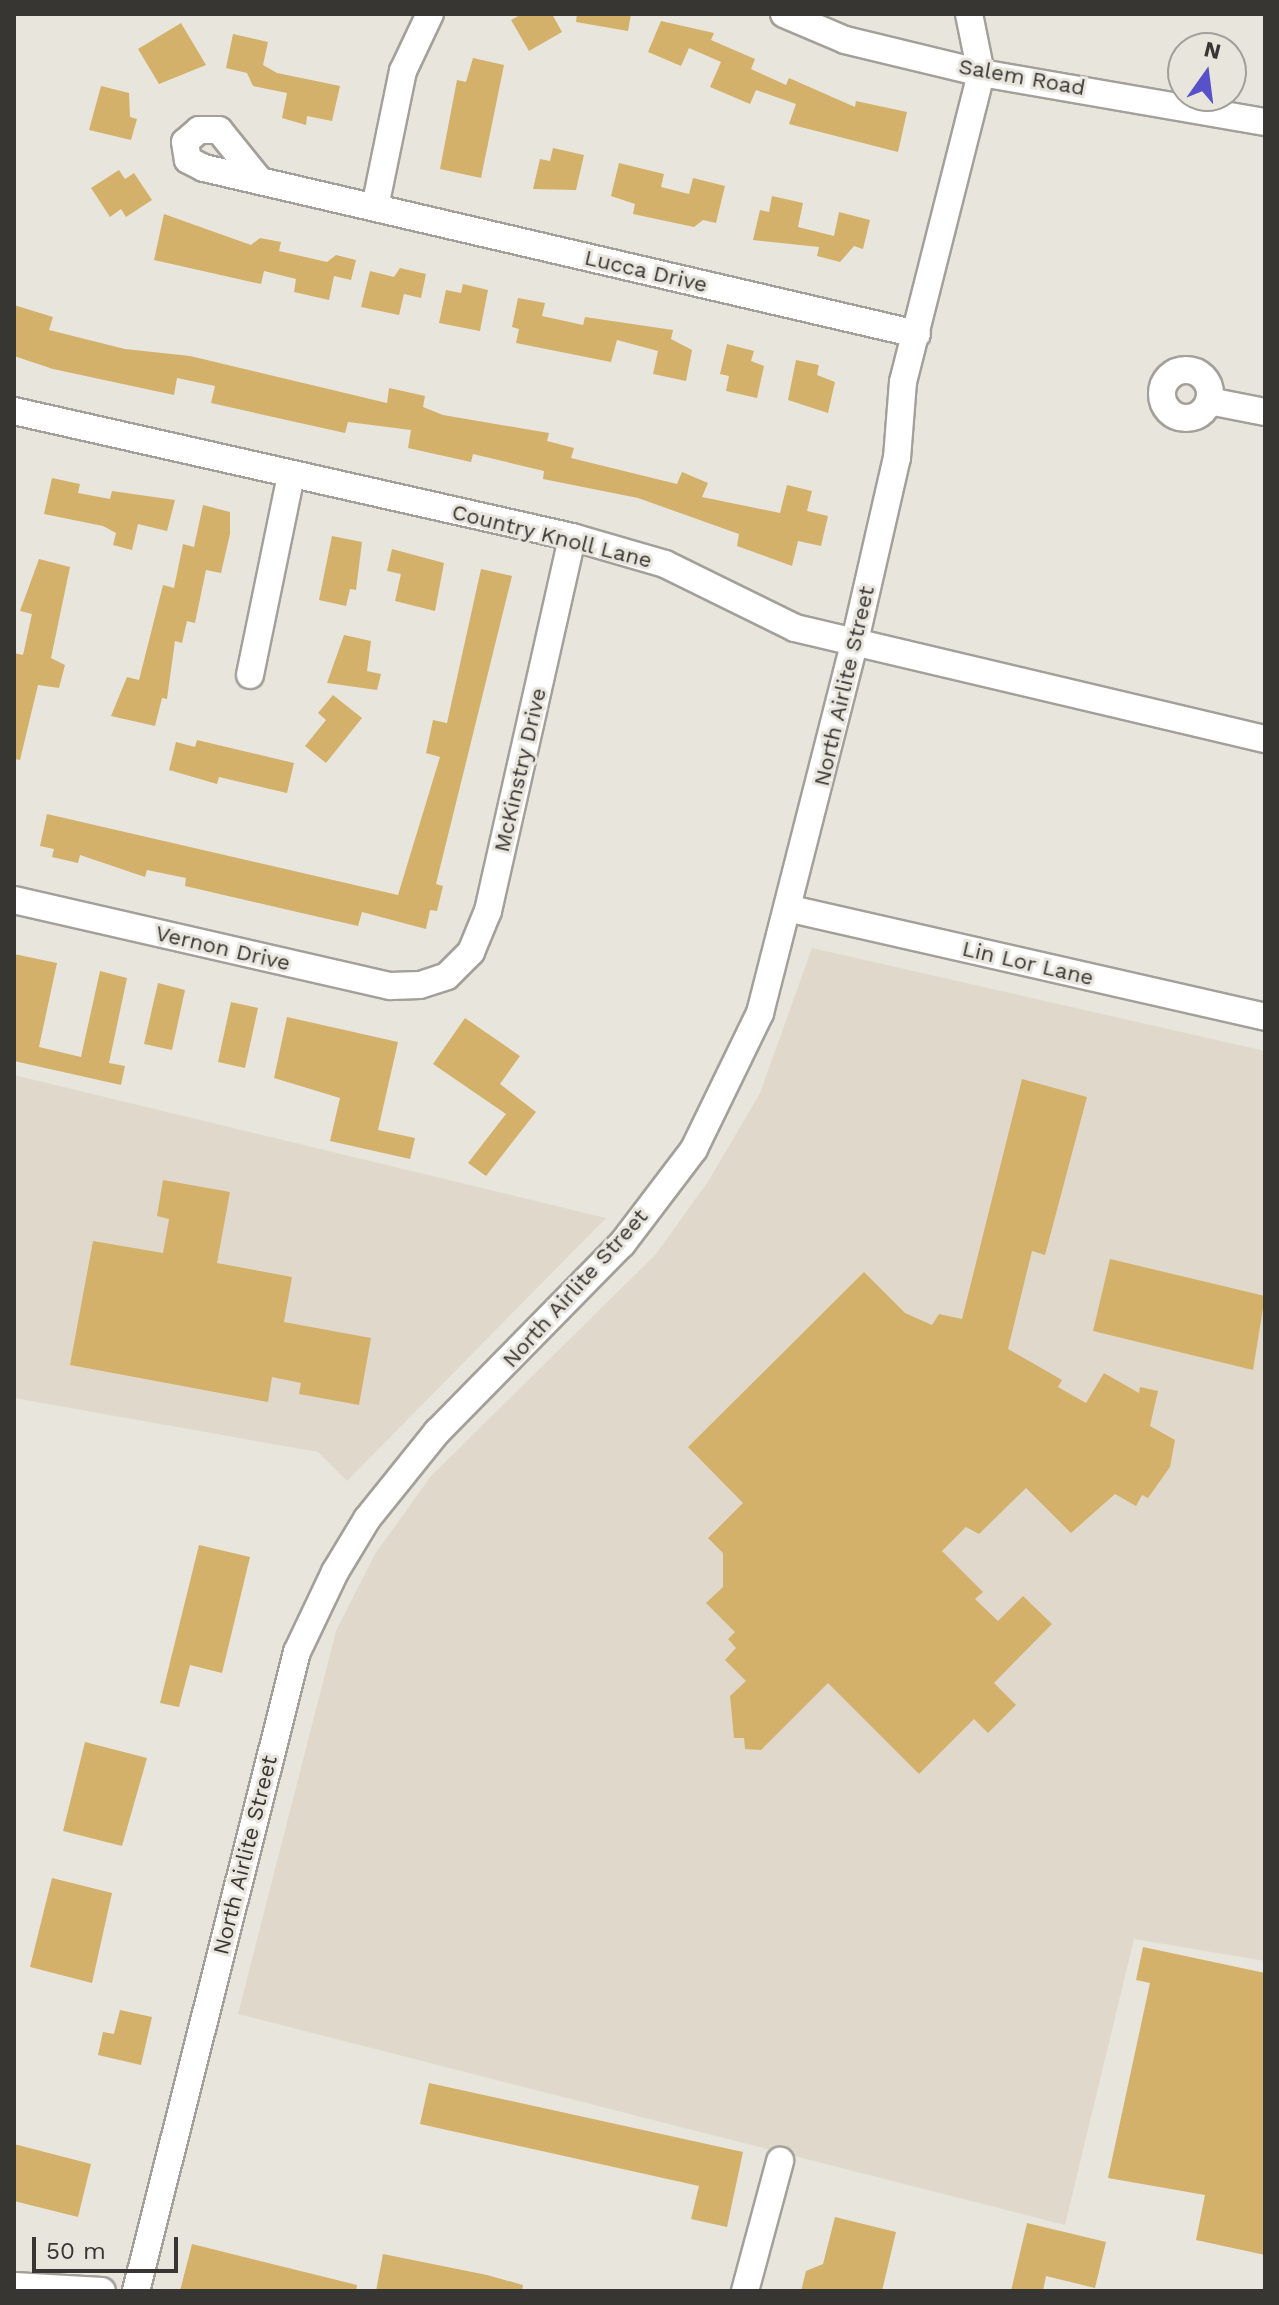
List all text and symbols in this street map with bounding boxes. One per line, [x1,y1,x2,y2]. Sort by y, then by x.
north arrow [1167,32,1247,112]
text: N [1202,36,1223,64]
street label: Salem Road [957,53,1087,101]
street label: Lucca Drive [582,244,710,298]
street label: Country Knoll Lane [449,498,655,574]
street label: North Airlite Street [808,583,880,789]
street label: McKinstry Drive [488,685,552,855]
street label: Vernon Drive [153,920,293,976]
street label: Lin Lor Lane [959,935,1097,991]
street label: North Airlite Street [496,1203,654,1373]
street label: North Airlite Street [207,1752,283,1958]
scale bar [36,2221,182,2271]
text: 50 m [46,2237,106,2265]

